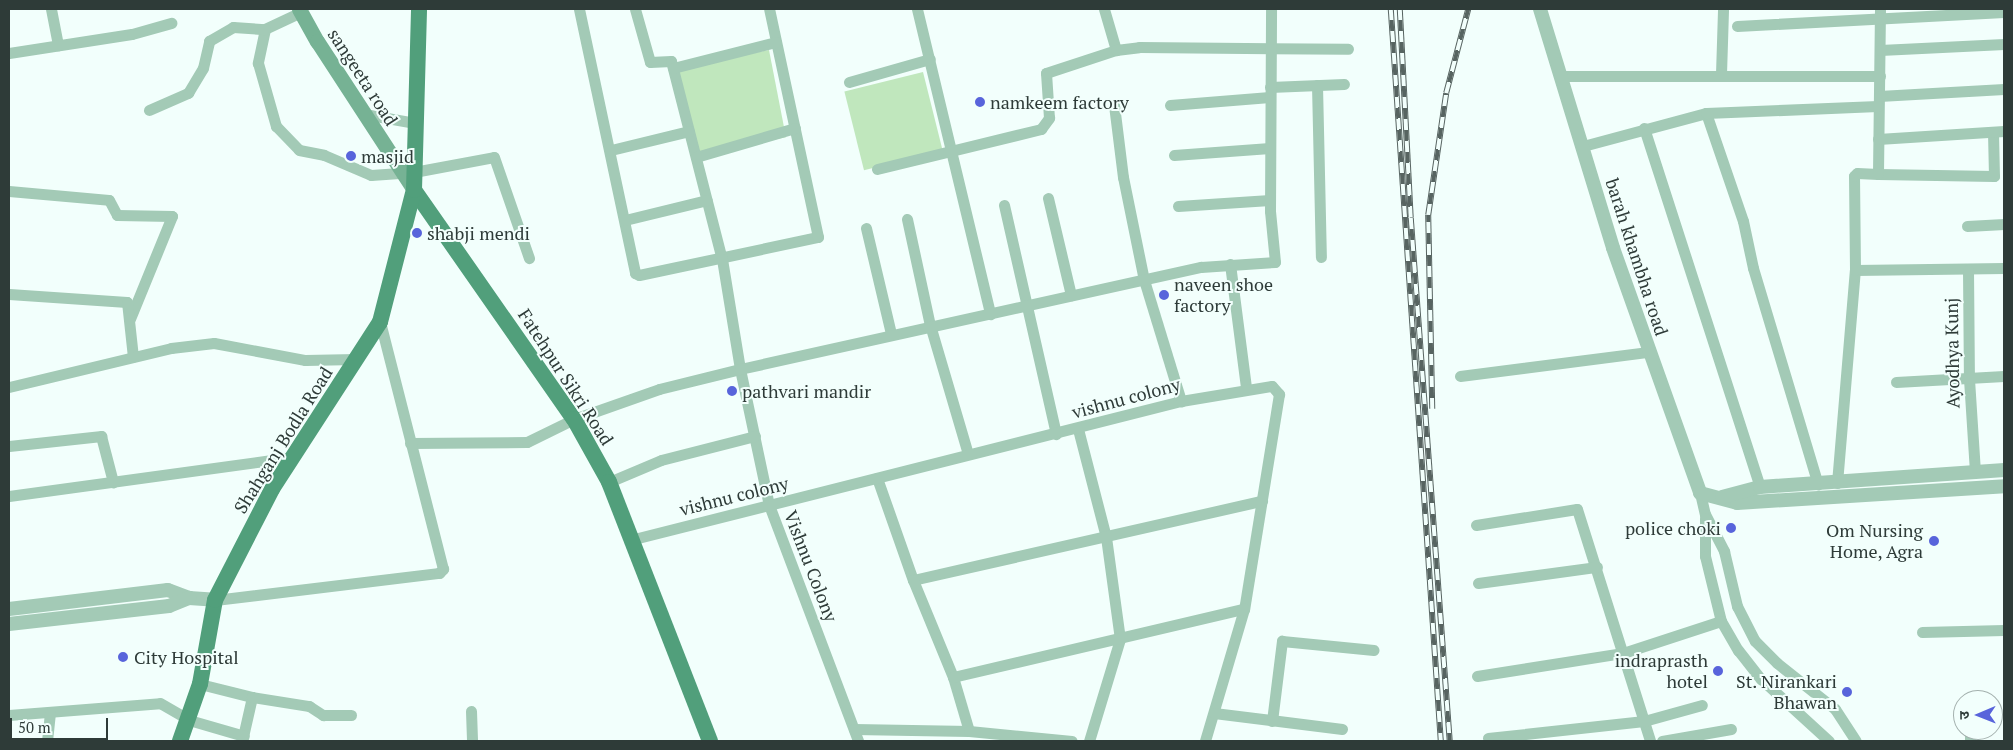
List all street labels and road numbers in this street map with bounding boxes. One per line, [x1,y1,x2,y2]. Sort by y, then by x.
street label: sangeeta road [324,24,402,130]
street label: barah khambha road [1601,176,1673,338]
street label: Ayodhya Kunj [1940,297,1964,409]
street label: Fatehpur Sikri Road [514,305,618,449]
street label: Shahganj Bodla Road [229,363,337,517]
street label: vishnu colony [1069,373,1183,423]
street label: vishnu colony [677,472,791,520]
street label: Vishnu Colony [780,507,842,625]

